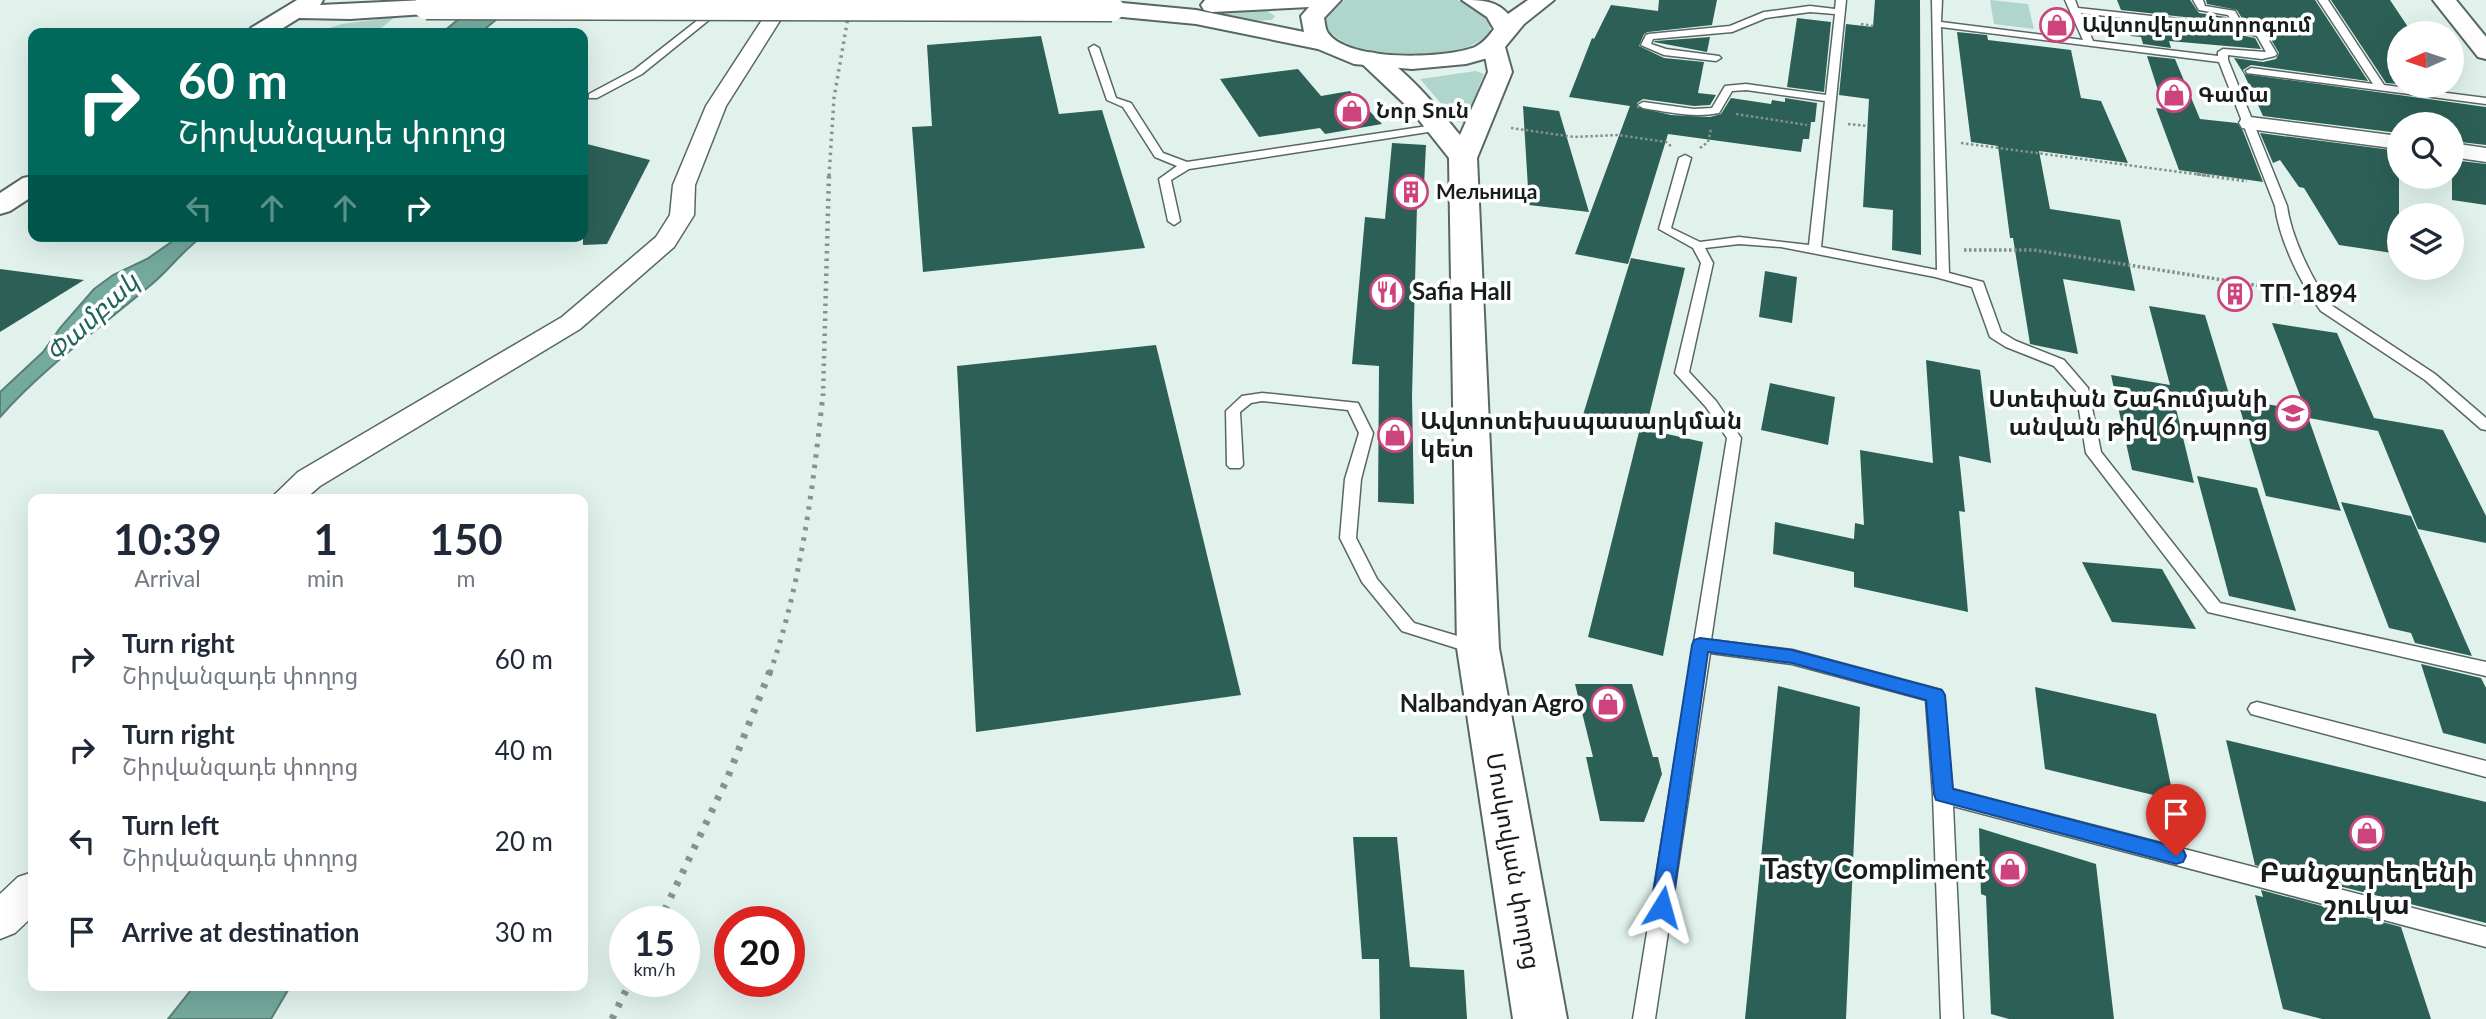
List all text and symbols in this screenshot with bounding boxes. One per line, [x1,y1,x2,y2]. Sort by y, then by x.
shop icon: Ավտովերանորոգում [2038,6,2076,44]
place label: Ավտովերանորոգում [2082,11,2312,37]
north arrow [2387,21,2464,98]
map controls [2387,21,2464,280]
text: 60 m [178,51,288,109]
icon: right [63,56,154,147]
shop icon: Գամա [2155,76,2193,114]
place label: Գամա [2198,81,2269,106]
shop icon: Նոր Տուն [1333,92,1371,130]
place label: Նոր Տուն [1376,97,1469,123]
text: Շիրվանզադե փողոց [178,112,507,151]
button: search [2387,112,2464,189]
building icon: Мельница [1392,173,1430,211]
place label: Мельница [1436,178,1537,203]
icon: left [180,189,218,227]
icon: ahead [253,189,291,227]
icon: ahead [326,189,364,227]
icon: right [399,189,437,227]
button: layers [2387,203,2464,280]
water label: Փամբակ [38,264,146,368]
restaurant icon: Safia Hall [1368,273,1406,311]
building icon: ТП-1894 [2216,275,2254,313]
place label: Safia Hall [1412,276,1512,305]
place label: ТП-1894 [2260,278,2357,307]
place label: Ստեփան Շահումյանի անվան թիվ 6 դպրոց [1988,383,2268,441]
school or university icon: Ստեփան Շահումյանի անվան թիվ 6 դպրոց [2274,394,2312,432]
place label: Ավտոտեխսպասարկման կետ [1420,405,1742,463]
shop icon: Ավտոտեխսպասարկման կետ [1376,416,1414,454]
text: 10:39 [113,514,222,564]
text: 1 [313,514,338,564]
text: 150 [430,514,503,564]
text: Arrival [134,564,201,592]
text: min [307,564,344,592]
text: m [457,564,476,592]
text: Turn right [122,627,235,659]
icon: right [63,640,101,678]
text: 60 m [495,643,553,675]
text: Շիրվանզադե փողոց [122,661,358,689]
shop icon: Nalbandyan Agro [1589,685,1627,723]
place label: Nalbandyan Agro [1400,688,1584,717]
text: Turn right [122,718,235,750]
icon: right [63,731,101,769]
text: 40 m [495,734,553,766]
street label: Մոսկովյան փողոց [1480,750,1548,972]
text: Շիրվանզադե փողոց [122,752,358,780]
pin [2146,784,2206,856]
icon: arrive [2157,795,2195,833]
text: Turn left [122,809,219,841]
shop icon: Բանջարեղենի շուկա [2348,814,2386,852]
icon: left [63,822,101,860]
text: 20 m [495,825,553,857]
text: Շիրվանզադե փողոց [122,843,358,871]
shop icon: Tasty Compliment [1991,850,2029,888]
place label: Tasty Compliment [1762,851,1987,885]
place label: Բանջարեղենի շուկա [2260,854,2474,921]
position arrow [1625,870,1699,944]
speed limit sign: 20 [714,906,805,997]
icon: arrive [63,913,101,951]
text: Arrive at destination [122,916,359,948]
text: 30 m [495,916,553,948]
text: 15 [634,921,675,963]
text: km/h [633,958,676,980]

